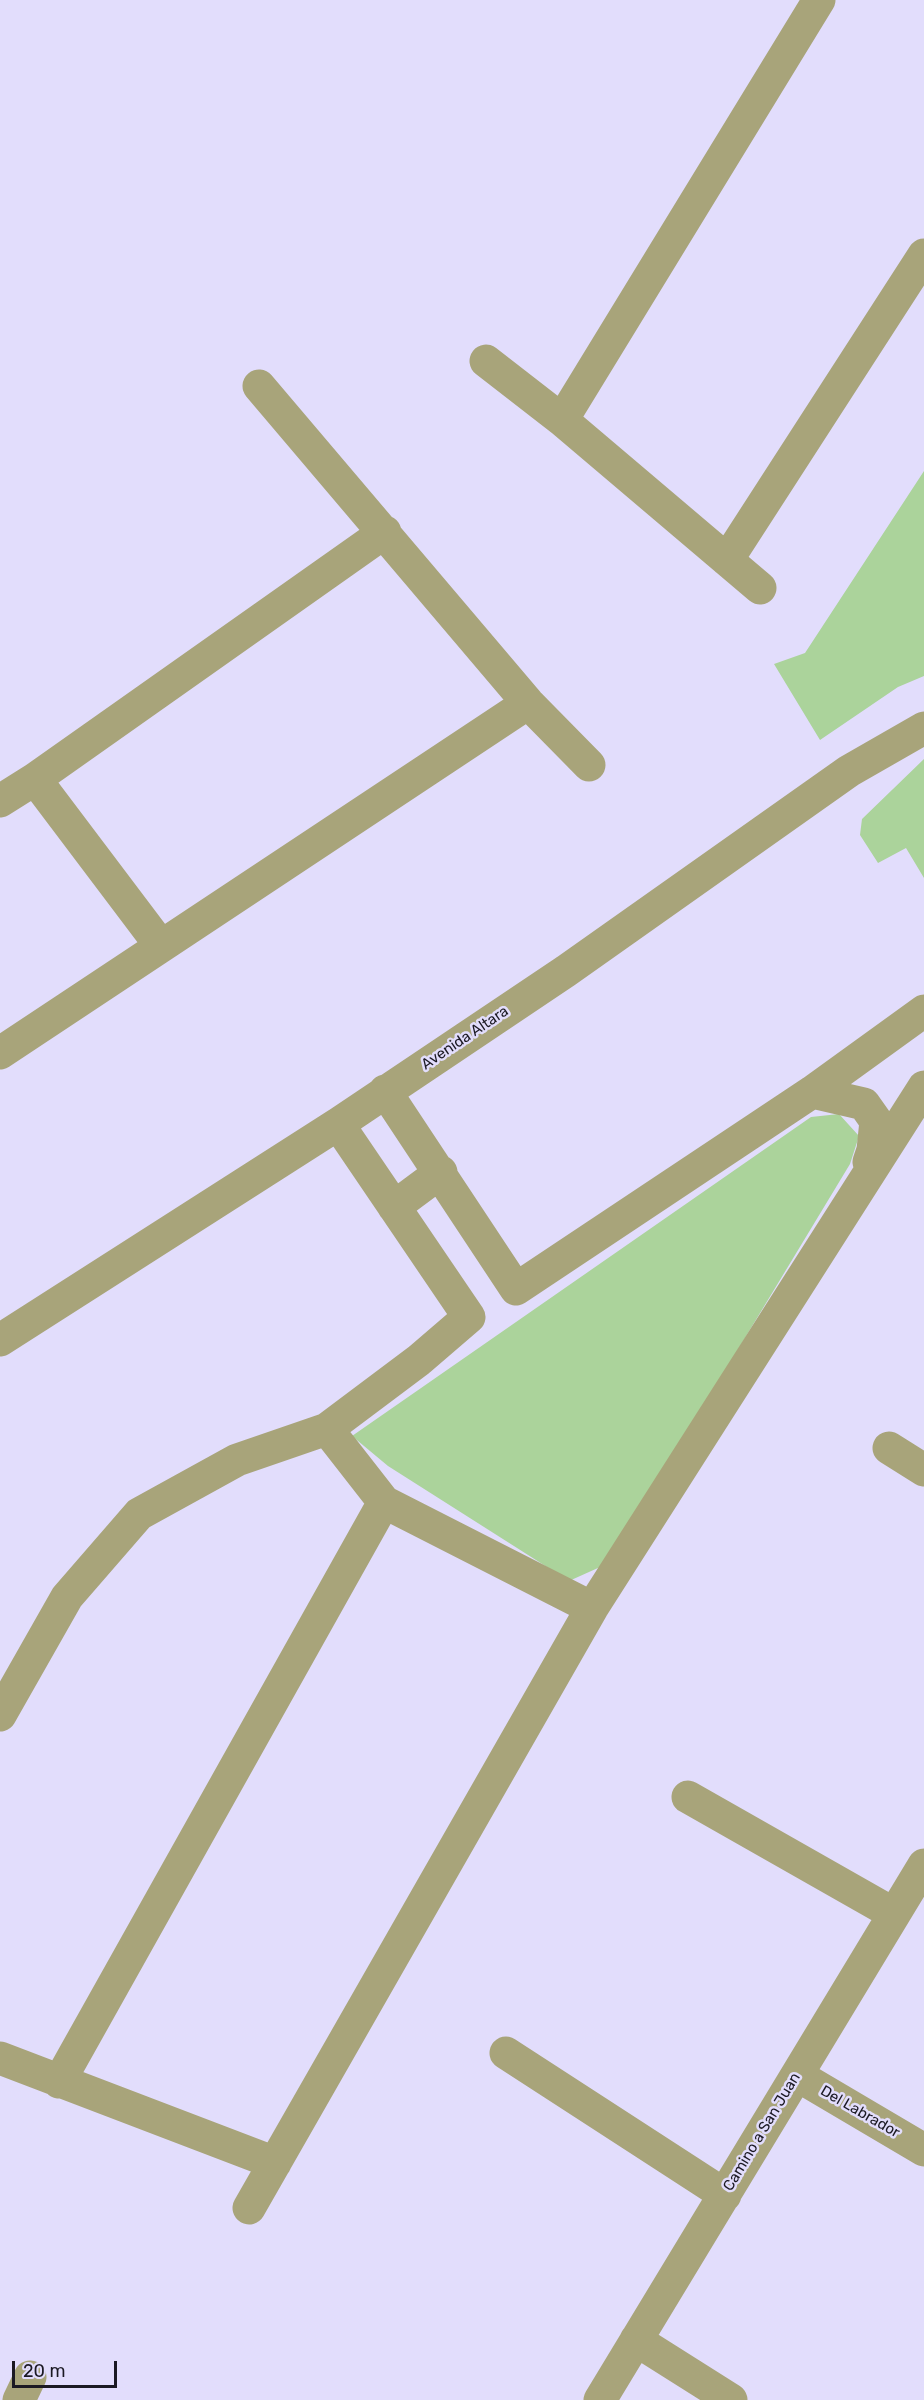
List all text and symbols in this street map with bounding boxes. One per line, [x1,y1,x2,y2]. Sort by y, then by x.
street label: Avenida Altara [418,1002,512,1074]
street label: Camino a San Juan [720,2070,804,2194]
street label: Del Labrador [817,2082,903,2142]
scale bar [15,2349,120,2387]
text: 20 m [23,2360,65,2382]

